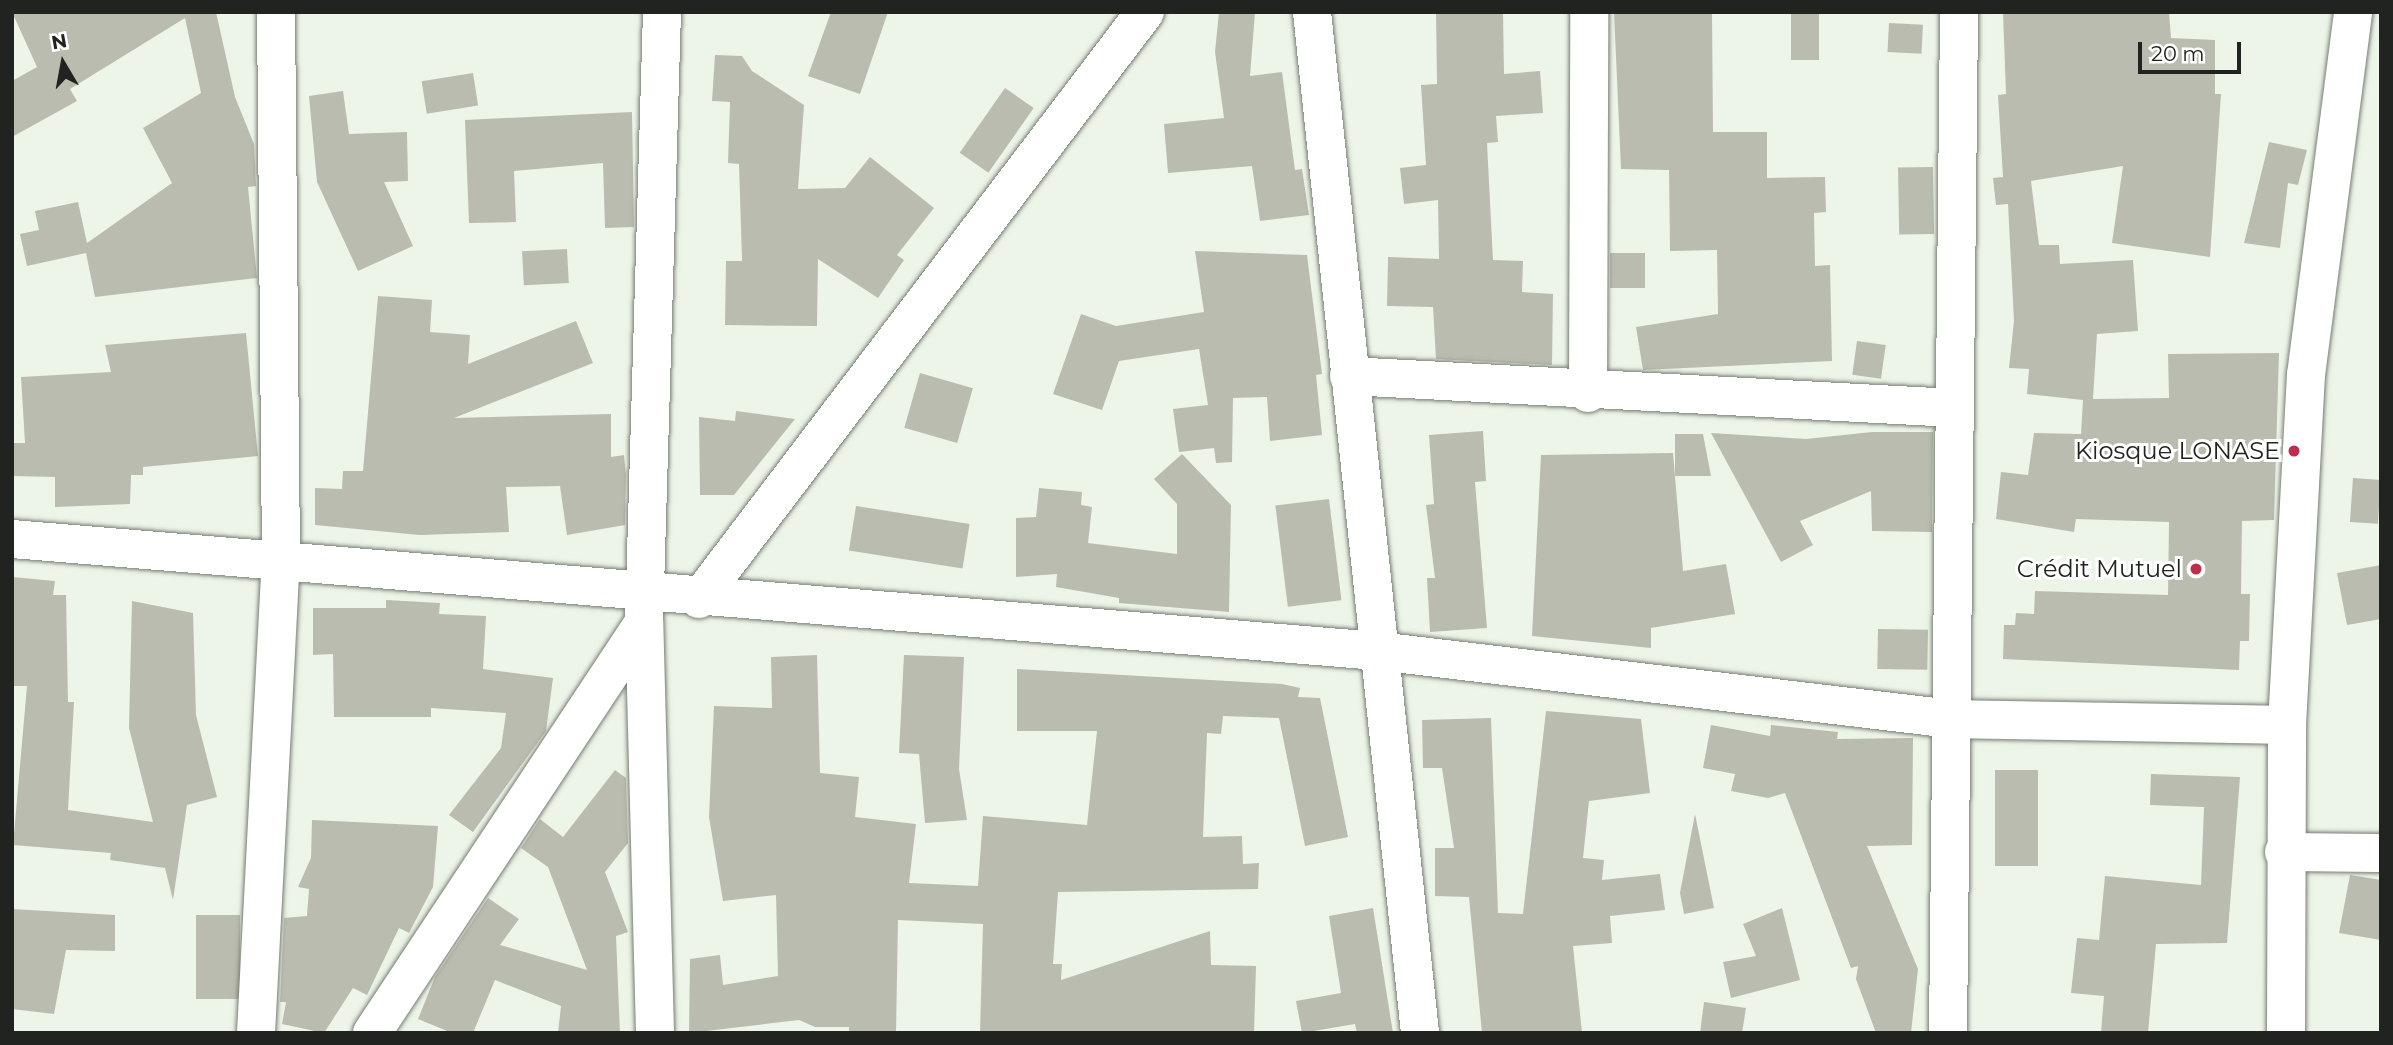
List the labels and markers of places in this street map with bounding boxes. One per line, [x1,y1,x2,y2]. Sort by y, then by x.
place label: Kiosque LONASE [2075,437,2280,465]
marker: Kiosque LONASE [2286,443,2302,459]
place label: Crédit Mutuel [2017,555,2182,583]
marker: Crédit Mutuel [2188,561,2204,577]

